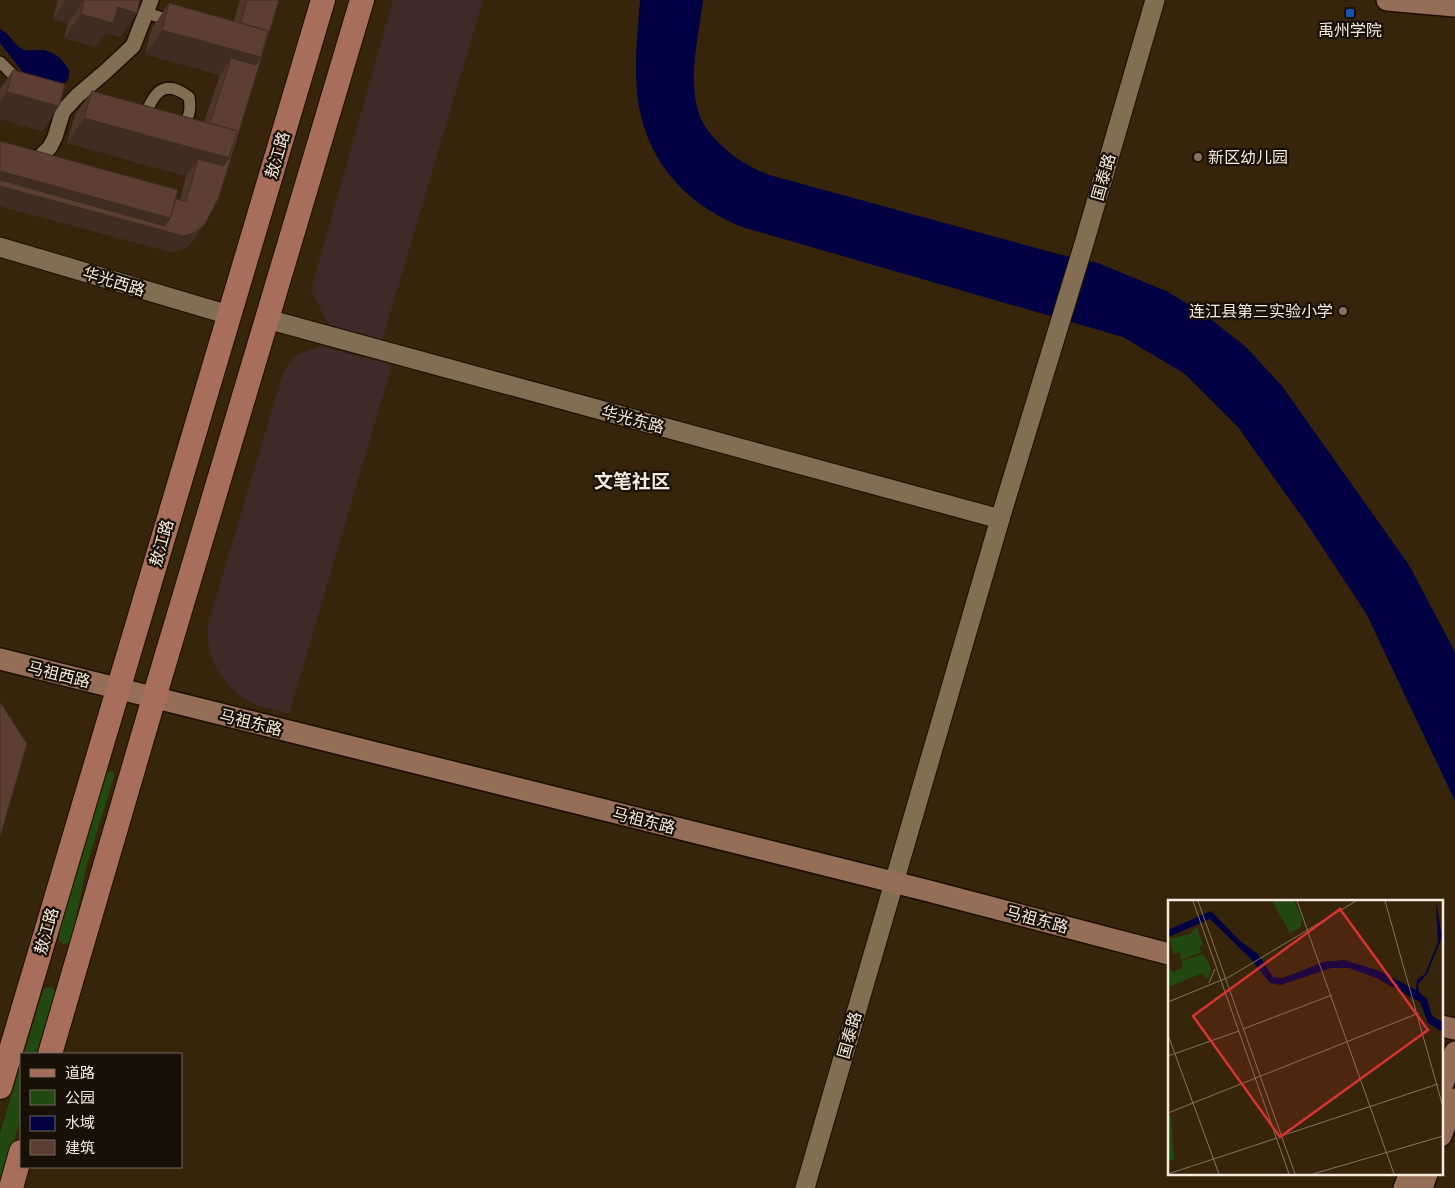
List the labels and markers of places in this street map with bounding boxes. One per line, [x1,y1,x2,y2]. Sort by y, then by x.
marker: 禹州学院 [1344,7,1356,19]
place label: 禹州学院 [1318,22,1382,39]
place label: 新区幼儿园 [1208,149,1288,166]
marker: 新区幼儿园 [1192,151,1204,163]
place label: 连江县第三实验小学 [1189,303,1333,320]
marker: 连江县第三实验小学 [1337,305,1349,317]

